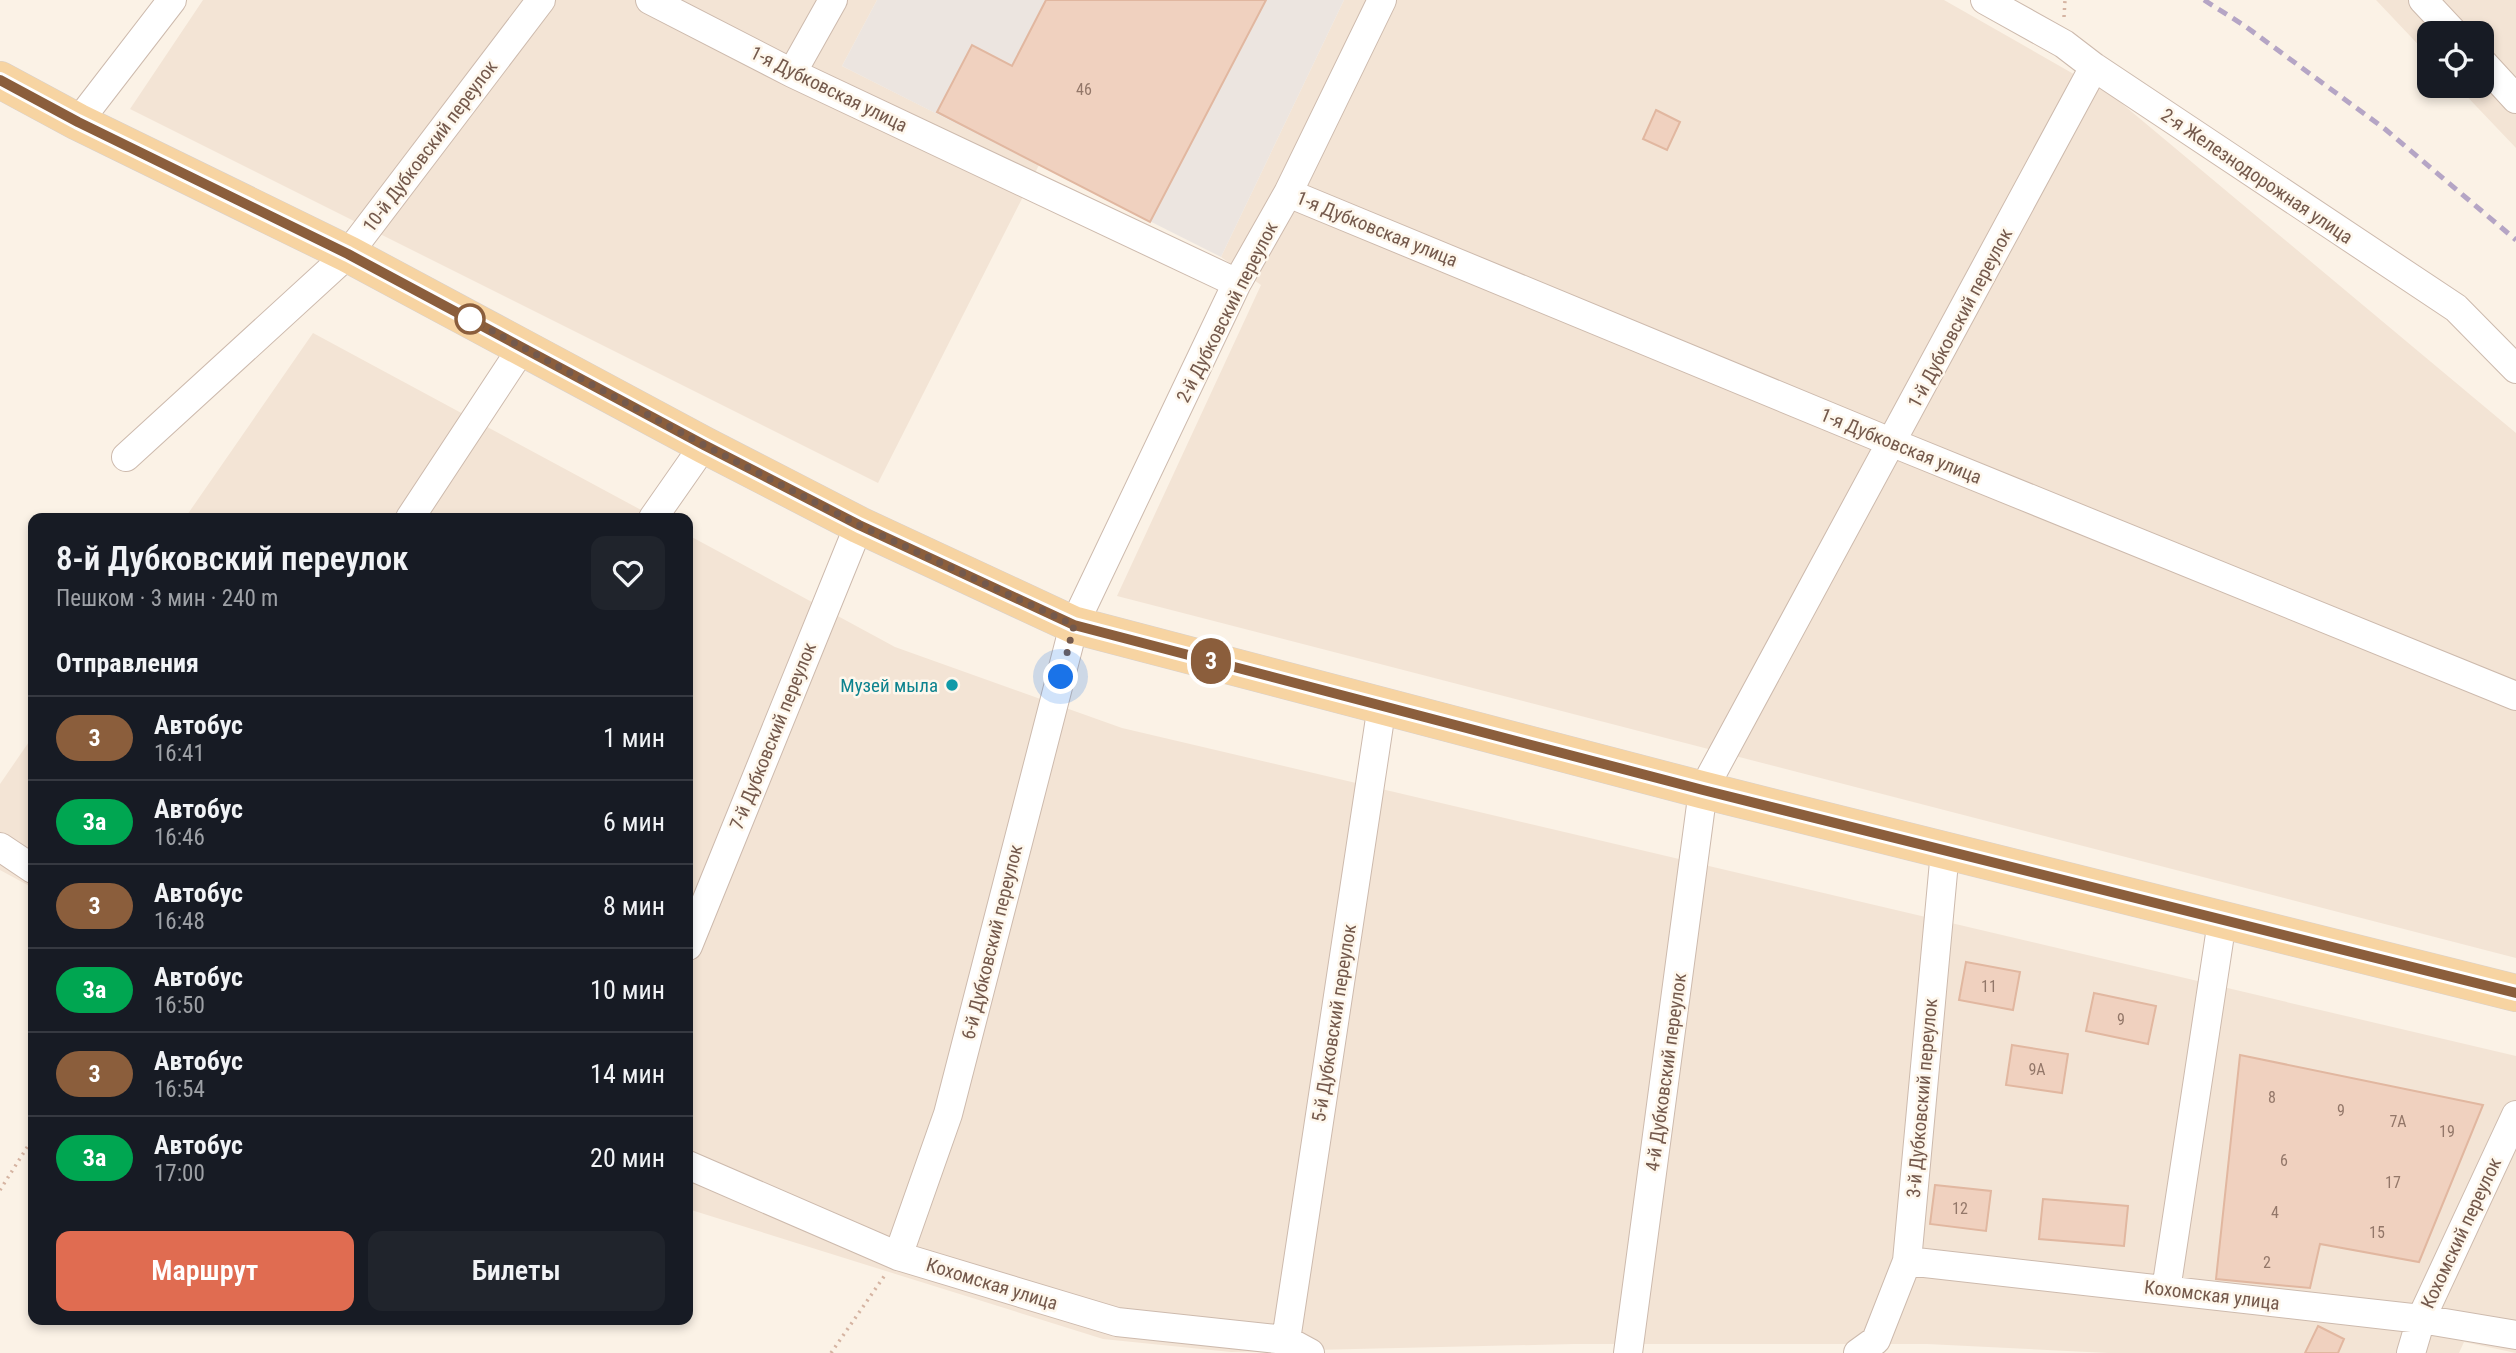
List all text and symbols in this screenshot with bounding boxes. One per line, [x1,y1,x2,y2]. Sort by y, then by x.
map controls [2417,21,2494,98]
button: locate [2417,21,2494,98]
street label: 1-я Дубковская улица [747,41,911,137]
street label: 10-й Дубковский переулок [358,55,502,237]
house number: 46 [1076,80,1092,99]
street label: 2-я Железнодорожная улица [2157,103,2357,249]
street label: 1-я Дубковская улица [1293,186,1461,272]
street label: 2-й Дубковский переулок [1171,218,1283,406]
street label: 1-й Дубковский переулок [1903,224,2017,412]
unlabelled marker [455,304,485,334]
street label: 1-я Дубковская улица [1817,403,1985,489]
button: heart [591,536,665,610]
text: 8-й Дубковский переулок [56,539,409,578]
text: Пешком · 3 мин · 240 m [56,585,278,612]
line badge: 3 [1188,638,1234,684]
street label: 7-й Дубковский переулок [725,639,821,833]
text: 3 [1205,647,1217,675]
text: Отправления [56,648,199,678]
your location [1043,659,1078,694]
place label: Музей мыла [840,674,938,697]
marker: Музей мыла [944,677,960,693]
text: Автобус [154,710,243,740]
text: 1 мин [603,723,665,753]
text: 3 [88,724,101,752]
text: 16:41 [154,740,205,767]
text: Автобус [154,794,243,824]
text: 6 мин [603,807,665,837]
text: 3а [83,808,106,836]
text: 16:46 [154,824,205,851]
street label: 6-й Дубковский переулок [957,842,1027,1042]
text: Автобус [154,878,243,908]
text: 8 мин [603,891,665,921]
text: 3 [88,892,101,920]
text: 16:48 [154,908,205,935]
street label: 5-й Дубковский переулок [1307,922,1361,1124]
text: Автобус [154,962,243,992]
street label: 4-й Дубковский переулок [1641,971,1691,1173]
text: 10 мин [590,975,665,1005]
text: 3а [83,976,106,1004]
house number: 11 [1981,977,1997,996]
text: 16:50 [154,992,205,1019]
street label: 3-й Дубковский переулок [1902,997,1942,1199]
house number: 9 [2117,1010,2125,1029]
text: Автобус [154,1046,243,1076]
text: 14 мин [590,1059,665,1089]
text: 3 [88,1060,101,1088]
house number: 9А [2028,1060,2046,1079]
text: 16:54 [154,1076,205,1103]
house number: 8 [2268,1088,2276,1107]
house number: 9 [2337,1101,2345,1120]
house number: 7А [2389,1112,2407,1131]
house number: 19 [2439,1122,2455,1141]
text: Автобус [154,1130,243,1160]
text: 20 мин [590,1143,665,1173]
text: 3а [83,1144,106,1172]
house number: 6 [2280,1151,2288,1170]
street label: Кохомский переулок [2416,1154,2506,1312]
text: 17:00 [154,1160,205,1187]
house number: 17 [2385,1173,2401,1192]
house number: 12 [1952,1199,1968,1218]
house number: 4 [2271,1203,2279,1222]
house number: 15 [2369,1223,2385,1242]
button: Маршрут [56,1231,354,1311]
button: Билеты [368,1231,665,1311]
street label: Кохомская улица [924,1253,1060,1315]
house number: 2 [2263,1253,2271,1272]
street label: Кохомская улица [2143,1275,2281,1315]

